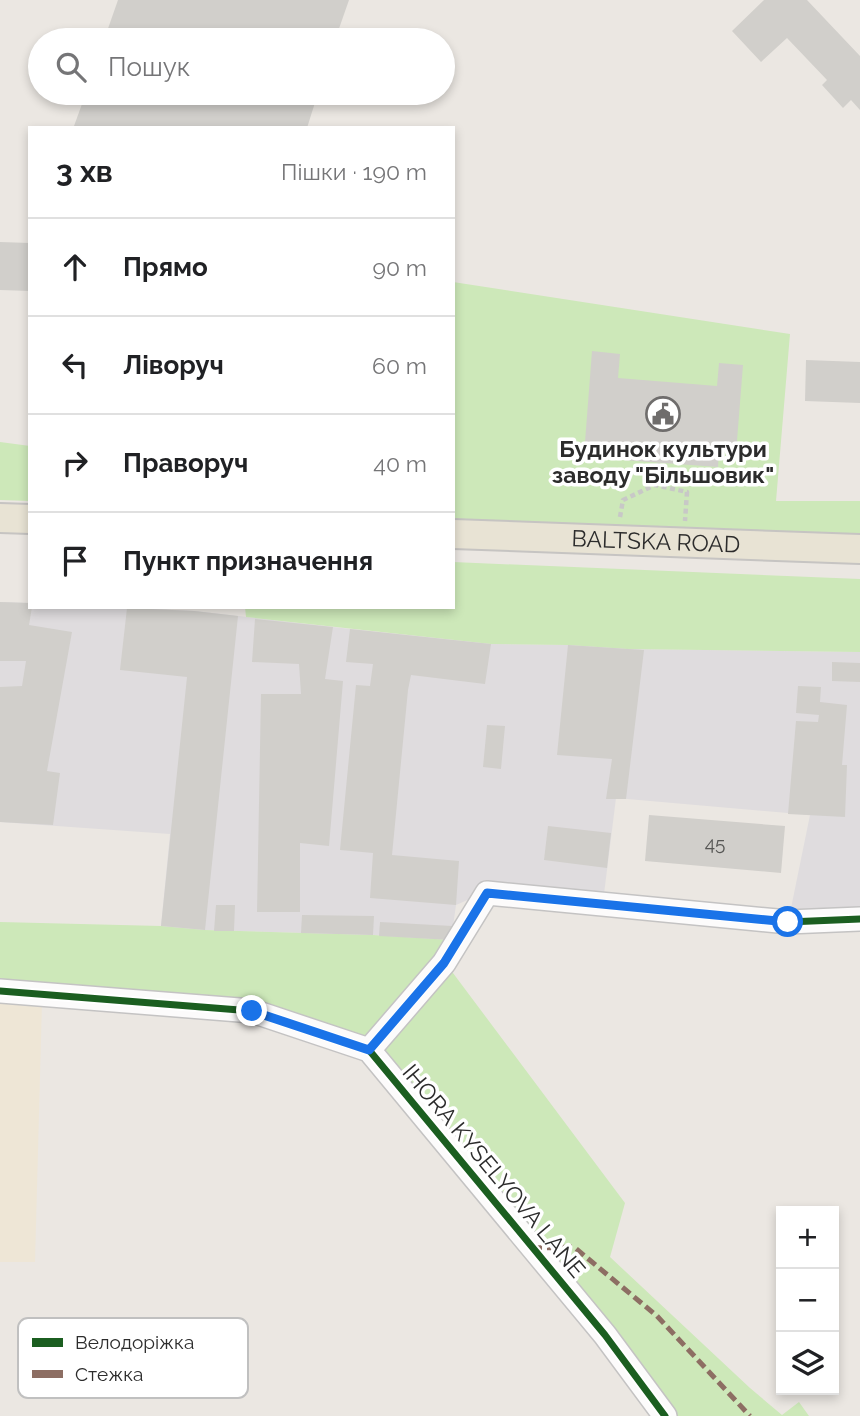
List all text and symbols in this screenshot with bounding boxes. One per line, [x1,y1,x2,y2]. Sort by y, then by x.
search box [28,28,455,105]
icon: search [52,48,90,86]
text: Пошук [108,52,190,82]
text: 3 хв [56,154,113,189]
text: Пішки · 190 m [281,158,427,185]
icon: ahead [56,248,94,286]
text: Прямо [123,252,208,282]
text: 90 m [372,254,427,281]
icon: left [56,346,94,384]
text: Ліворуч [123,350,224,380]
text: 60 m [372,352,427,379]
public building icon: Будинок культури заводу "Більшовик" [644,395,682,433]
place label: Будинок культури заводу "Більшовик" [552,435,774,488]
icon: right [56,444,94,482]
text: Праворуч [123,448,248,478]
text: 40 m [373,450,427,477]
street label: BALTSKA ROAD [571,524,741,558]
icon: arrive [56,542,94,580]
text: Пункт призначення [123,546,373,576]
house number: 45 [705,832,725,854]
route start [772,906,803,937]
route end [236,995,267,1026]
street label: IHORA KYSELYOVA LANE [397,1059,591,1283]
map controls [776,1206,839,1395]
button: + [776,1206,839,1269]
button: − [776,1269,839,1332]
legend [18,1318,248,1398]
text: Велодоріжка [75,1331,194,1353]
button: layers [776,1332,839,1395]
text: Стежка [75,1363,143,1385]

